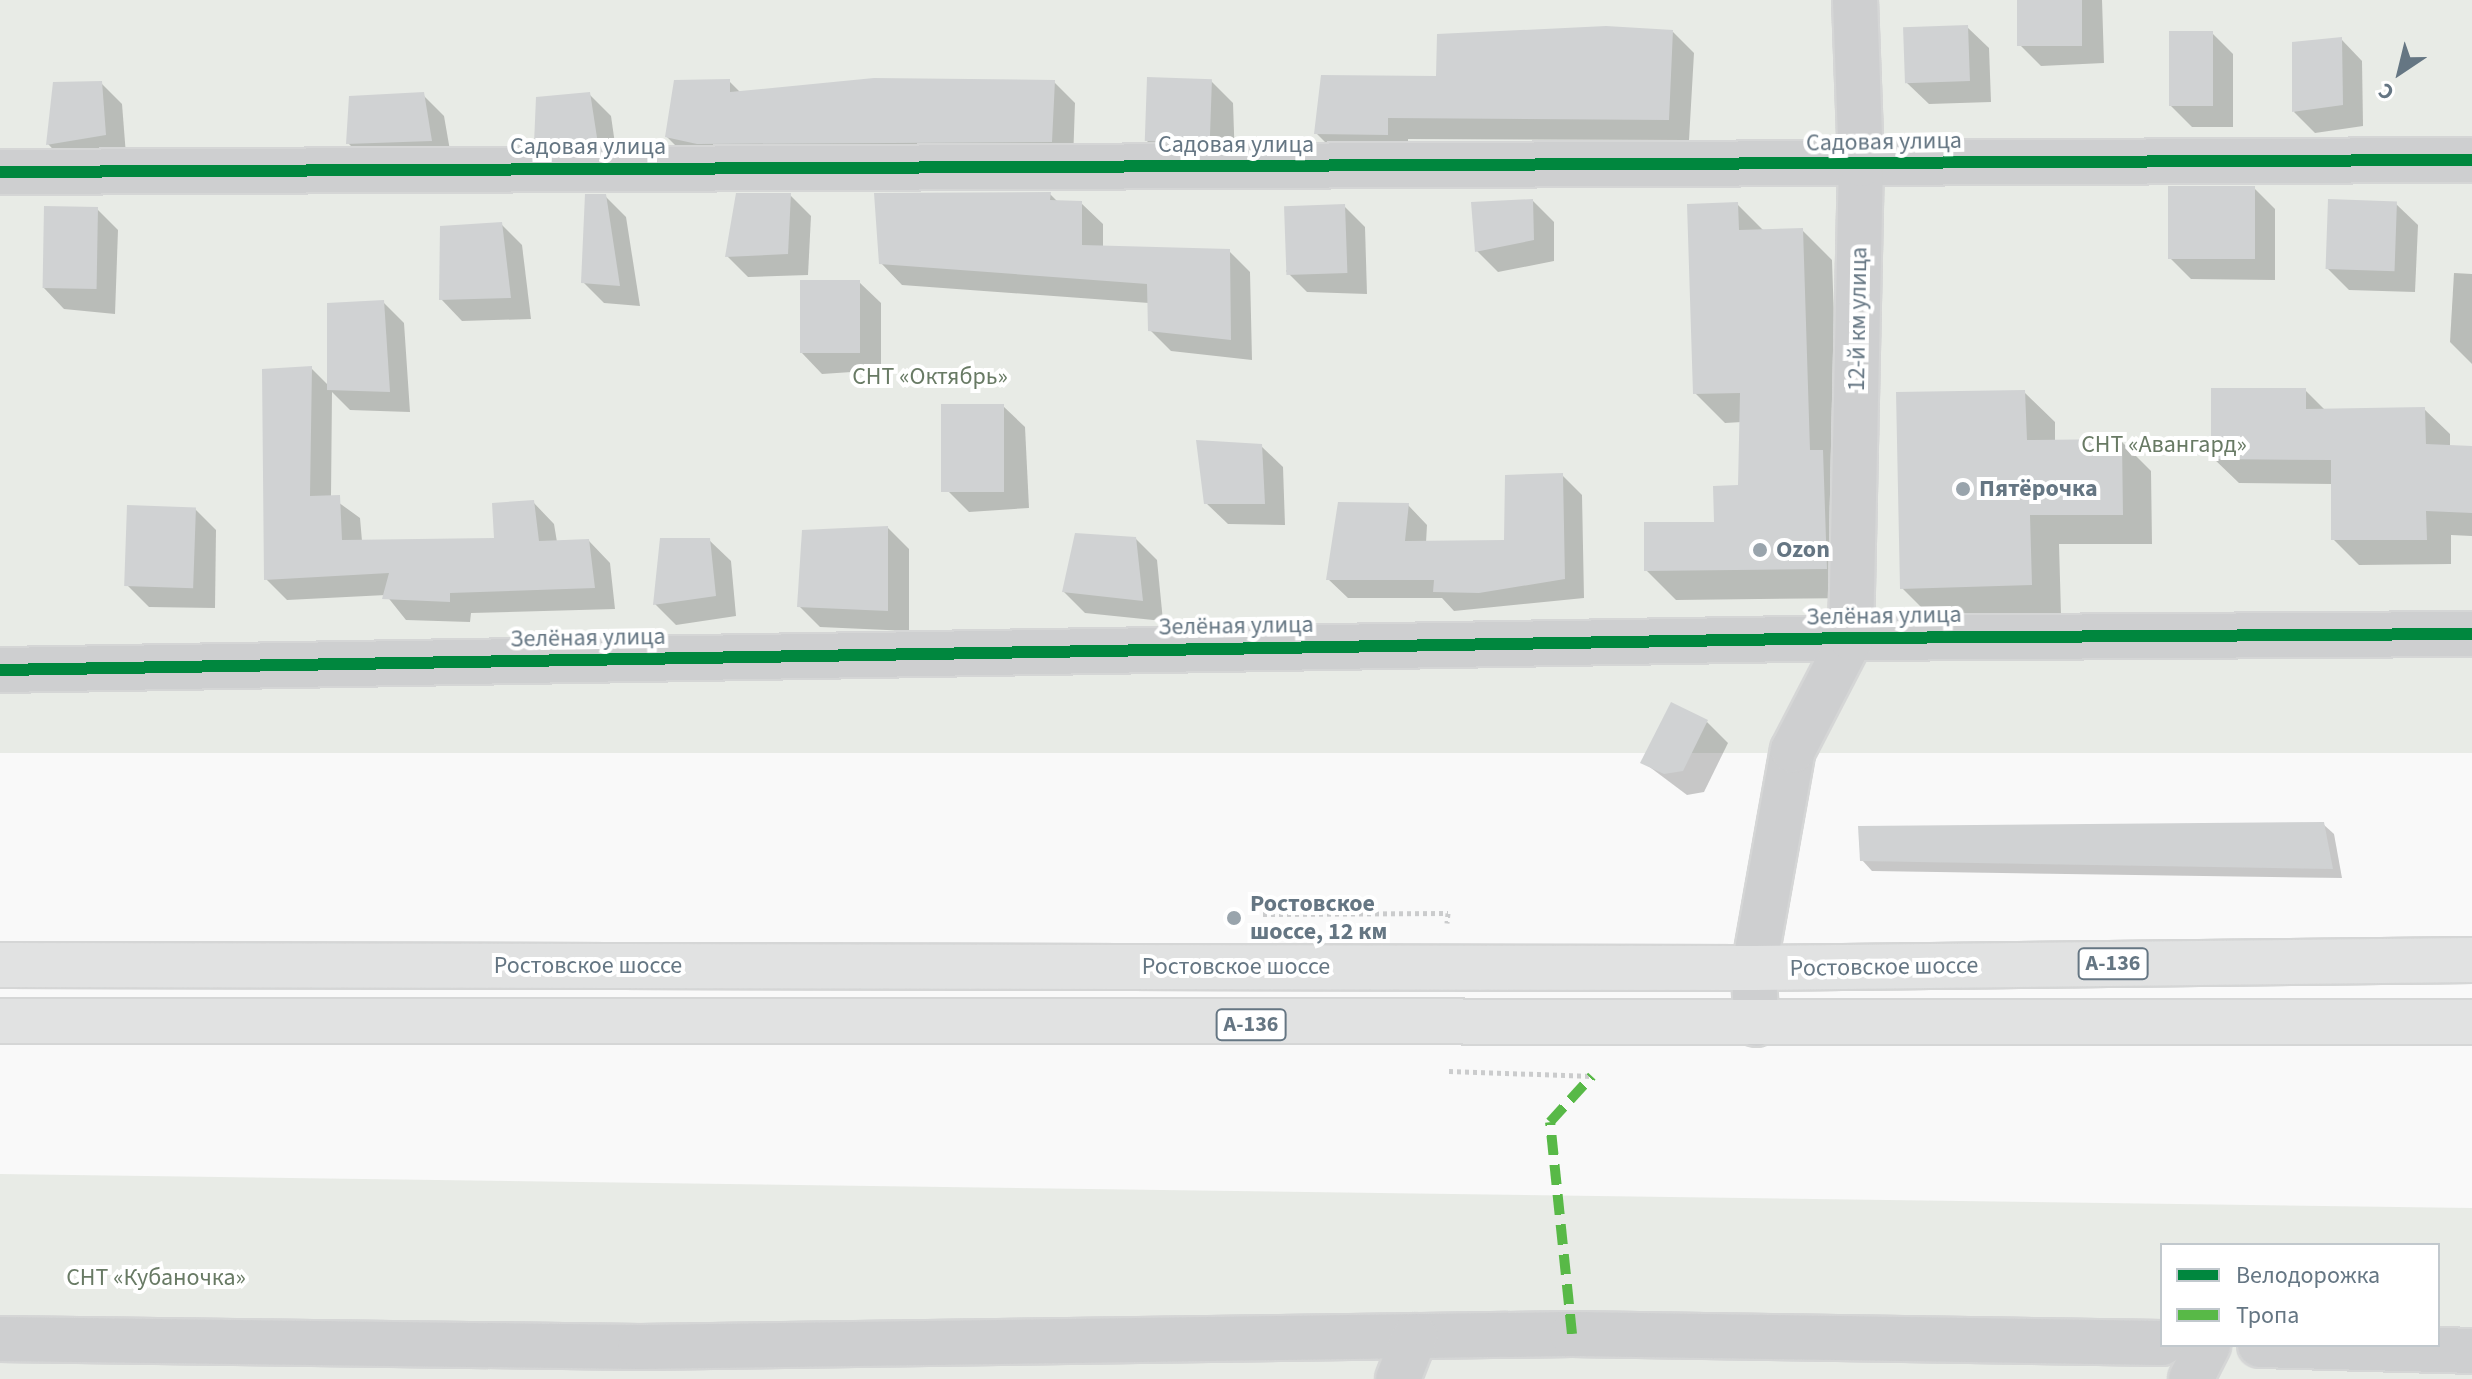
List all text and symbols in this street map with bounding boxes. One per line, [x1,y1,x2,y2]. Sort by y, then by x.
north arrow [2360,32,2440,112]
text: С [2372,75,2401,108]
street label: Садовая улица [1806,126,1962,158]
street label: Садовая улица [1158,131,1314,159]
street label: Садовая улица [510,133,666,161]
street label: 12-й км улица [1842,247,1874,391]
park label: СНТ «Октябрь» [852,363,1008,391]
park label: СНТ «Авангард» [2081,431,2247,459]
place label: Пятёрочка [1979,475,2098,503]
marker: Пятёрочка [1954,480,1972,498]
place label: Ozon [1776,536,1830,564]
marker: Ozon [1751,541,1769,559]
street label: Зелёная улица [1806,600,1962,632]
street label: Зелёная улица [1158,610,1314,642]
street label: Зелёная улица [510,622,666,654]
place label: Ростовское шоссе, 12 км [1250,890,1387,946]
marker: Ростовское шоссе, 12 км [1225,909,1243,927]
road number: А-136 [2077,946,2149,982]
street label: Ростовское шоссе [1790,951,1978,983]
street label: Ростовское шоссе [494,952,682,980]
street label: Ростовское шоссе [1142,953,1330,981]
road number: А-136 [1215,1007,1287,1043]
legend [2160,1243,2440,1347]
text: Велодорожка [2236,1258,2380,1293]
park label: СНТ «Кубаночка» [66,1264,246,1292]
text: Тропа [2236,1298,2299,1333]

